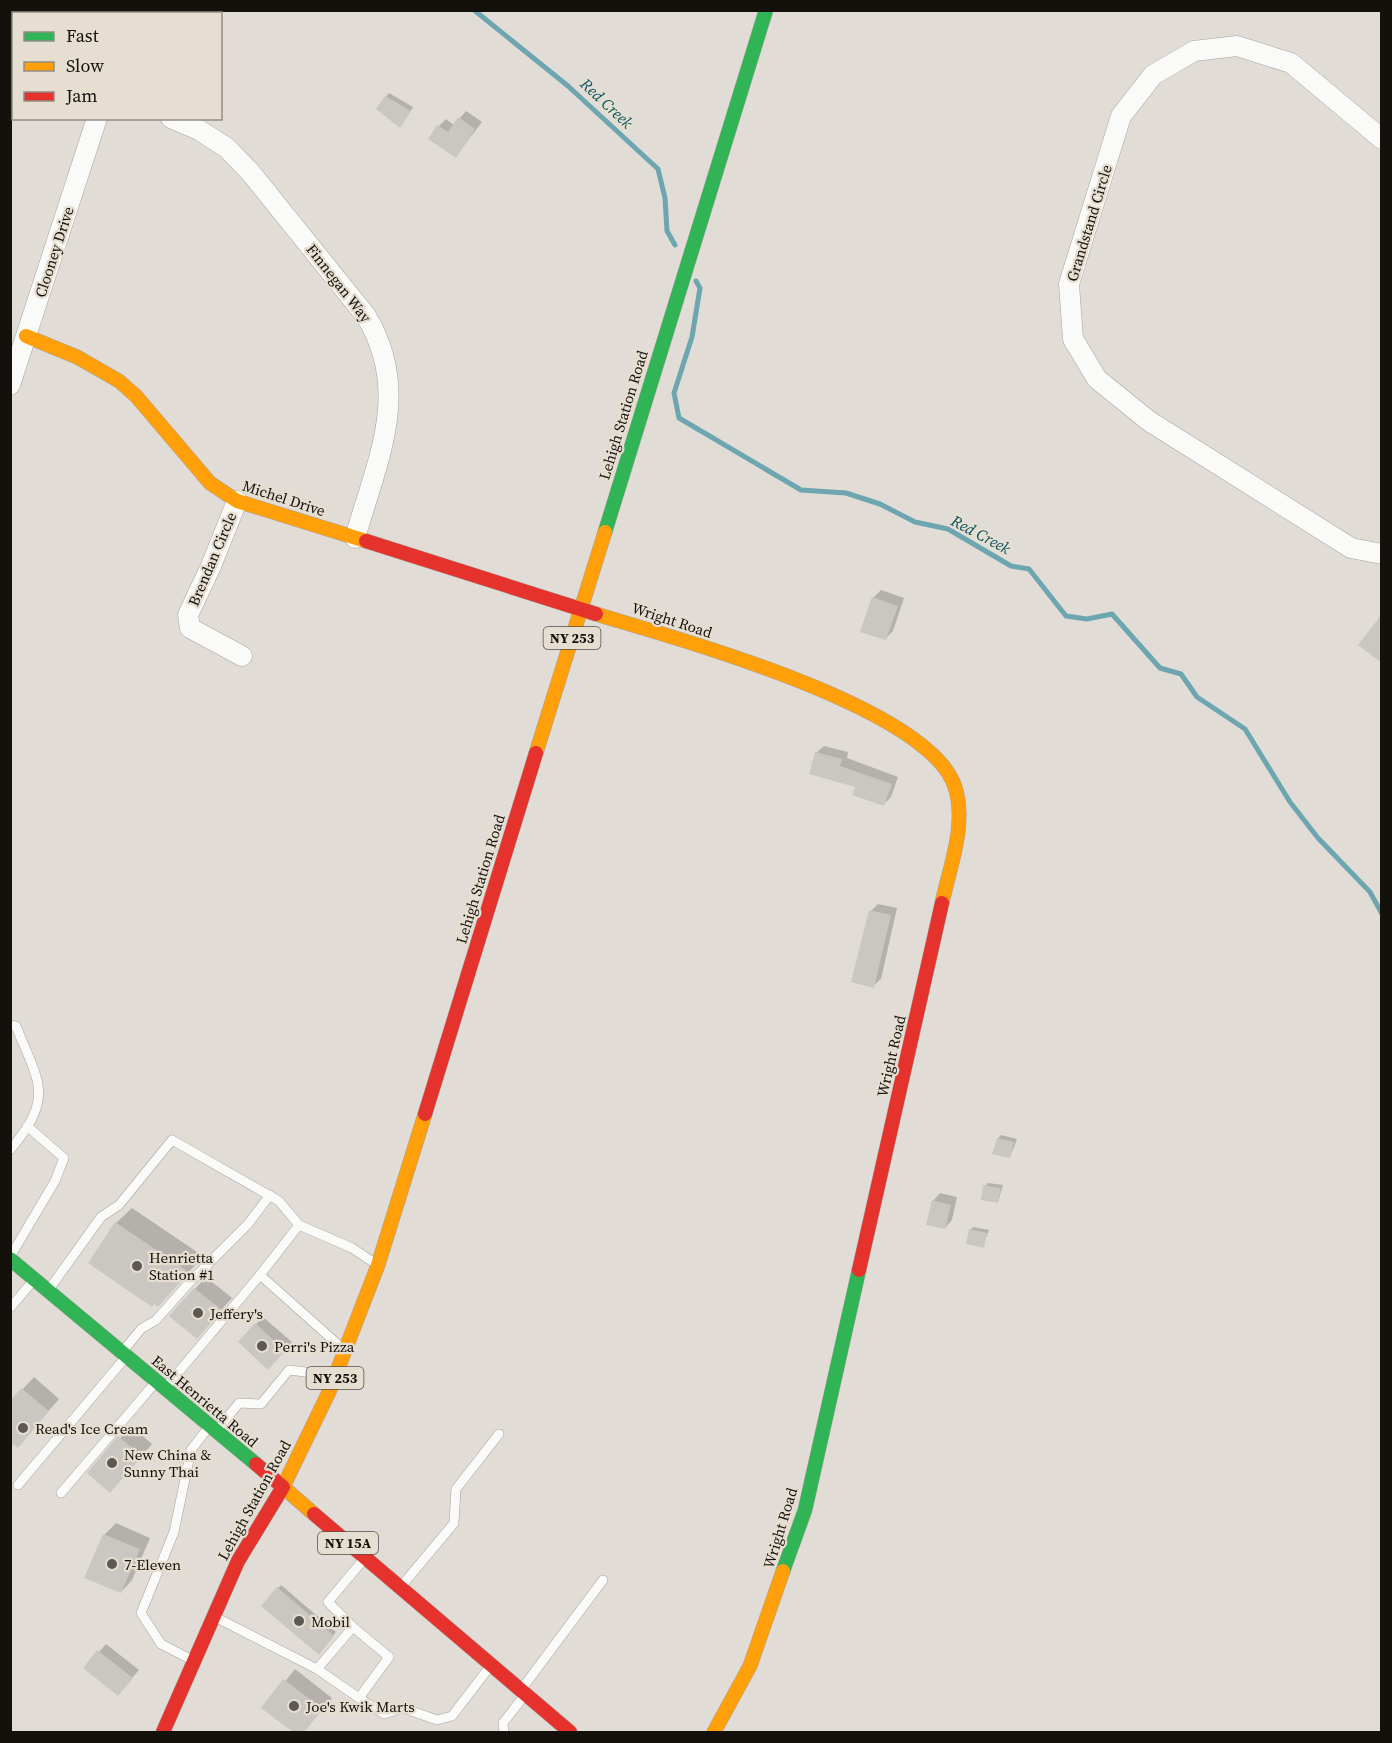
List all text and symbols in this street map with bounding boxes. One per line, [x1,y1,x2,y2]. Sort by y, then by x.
legend [12,12,222,120]
text: Fast [66,23,99,48]
text: Slow [66,53,104,78]
water label: Red Creek [575,72,638,133]
text: Jam [65,83,98,108]
street label: Grandstand Circle [1061,162,1117,284]
street label: Clooney Drive [29,204,79,300]
street label: Finnegan Way [302,239,377,327]
street label: Lehigh Station Road [593,347,653,482]
street label: Michel Drive [240,475,328,521]
street label: Brendan Circle [183,508,241,609]
water label: Red Creek [946,509,1015,559]
street label: Wright Road [629,597,715,643]
road number: NY 253 [544,627,600,649]
street label: Lehigh Station Road [450,811,510,946]
street label: Wright Road [871,1013,911,1099]
place label: Henrietta Station #1 [149,1247,215,1285]
marker: Henrietta Station #1 [130,1259,144,1273]
place label: Jeffery's [209,1303,263,1324]
marker: Jeffery's [191,1306,205,1320]
place label: Perri's Pizza [274,1336,355,1357]
marker: Perri's Pizza [255,1339,269,1353]
street label: East Henrietta Road [147,1350,263,1452]
road number: NY 253 [306,1367,364,1389]
place label: Read's Ice Cream [35,1418,149,1439]
marker: Read's Ice Cream [16,1421,30,1435]
street label: Lehigh Station Road [212,1436,296,1564]
place label: New China & Sunny Thai [124,1444,211,1482]
marker: New China & Sunny Thai [105,1456,119,1470]
street label: Wright Road [758,1485,802,1571]
road number: NY 15A [318,1532,378,1554]
place label: 7-Eleven [124,1554,181,1575]
marker: 7-Eleven [105,1557,119,1571]
place label: Mobil [311,1611,350,1632]
marker: Mobil [292,1614,306,1628]
place label: Joe's Kwik Marts [305,1696,415,1717]
marker: Joe's Kwik Marts [287,1699,301,1713]

